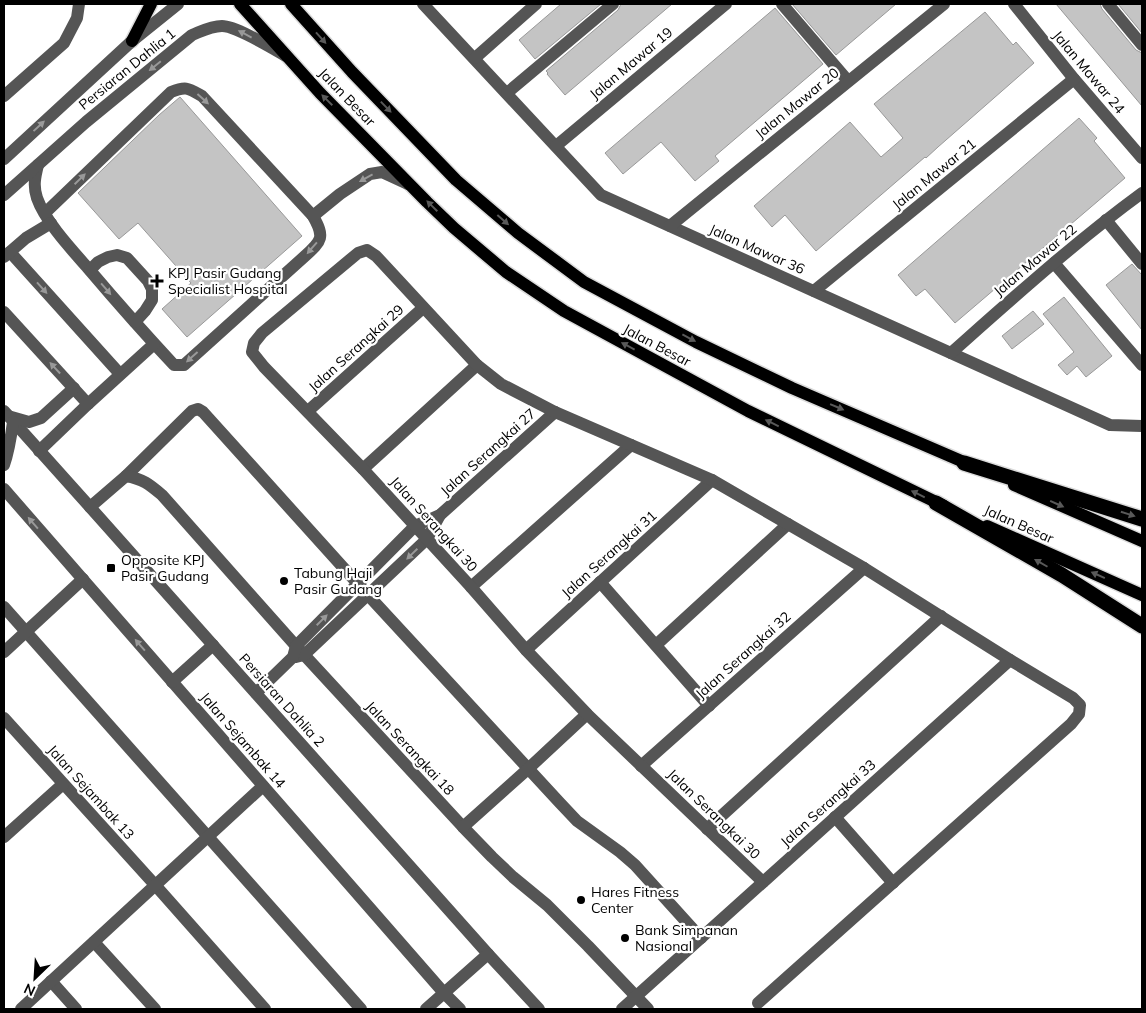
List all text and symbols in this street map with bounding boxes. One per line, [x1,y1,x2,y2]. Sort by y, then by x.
street label: Jalan Mawar 19 [586,23,676,103]
street label: Persiaran Dahlia 1 [75,24,179,114]
street label: Jalan Mawar 24 [1049,27,1129,118]
one-way arrow [238,30,252,38]
one-way arrow [315,32,327,44]
one-way arrow [148,60,161,71]
street label: Jalan Besar [315,64,380,131]
street label: Jalan Mawar 20 [751,64,843,142]
one-way arrow [196,93,209,104]
one-way arrow [321,94,333,106]
one-way arrow [380,101,392,113]
one-way arrow [33,120,45,132]
street label: Jalan Mawar 21 [888,135,980,213]
one-way arrow [74,173,86,185]
one-way arrow [358,174,373,182]
one-way arrow [426,200,438,212]
one-way arrow [496,214,508,226]
street label: Jalan Mawar 36 [706,220,808,278]
street label: Jalan Mawar 22 [990,220,1080,300]
one-way arrow [307,242,318,255]
place label: KPJ Pasir Gudang Specialist Hospital [168,264,288,298]
marker: KPJ Pasir Gudang Specialist Hospital [150,274,164,288]
one-way arrow [37,281,48,294]
one-way arrow [100,282,111,295]
street label: Jalan Serangkai 29 [305,300,407,396]
street label: Jalan Besar [620,320,695,371]
one-way arrow [682,334,696,342]
one-way arrow [621,342,635,351]
one-way arrow [186,352,199,363]
one-way arrow [49,362,61,374]
street label: Jalan Serangkai 27 [437,404,539,500]
one-way arrow [830,404,844,412]
one-way arrow [764,419,779,427]
street label: Jalan Serangkai 30 [386,473,482,575]
one-way arrow [911,490,925,498]
one-way arrow [1050,500,1064,508]
street label: Jalan Besar [981,501,1057,548]
street label: Jalan Serangkai 31 [558,506,660,602]
one-way arrow [1120,511,1135,519]
one-way arrow [28,517,39,530]
one-way arrow [406,548,418,560]
place label: Opposite KPJ Pasir Gudang [121,551,209,585]
one-way arrow [1035,559,1048,568]
marker: Opposite KPJ Pasir Gudang [105,562,117,574]
place label: Tabung Haji Pasir Gudang [294,564,382,598]
one-way arrow [1091,571,1105,579]
marker: Tabung Haji Pasir Gudang [278,575,290,587]
street label: Jalan Serangkai 32 [692,607,794,703]
one-way arrow [316,614,328,626]
one-way arrow [134,640,146,652]
street label: Persiaran Dahlia 2 [235,650,329,750]
street label: Jalan Sejambak 14 [196,688,290,792]
street label: Jalan Serangkai 18 [362,697,458,799]
street label: Jalan Sejambak 13 [44,741,138,843]
street label: Jalan Serangkai 33 [777,755,879,851]
street label: Jalan Serangkai 30 [664,765,764,863]
place label: Hares Fitness Center [591,883,679,917]
marker: Hares Fitness Center [575,894,587,906]
place label: Bank Simpanan Nasional [635,921,738,955]
marker: Bank Simpanan Nasional [619,932,631,944]
north arrow [10,953,60,1003]
text: N [21,979,38,1000]

